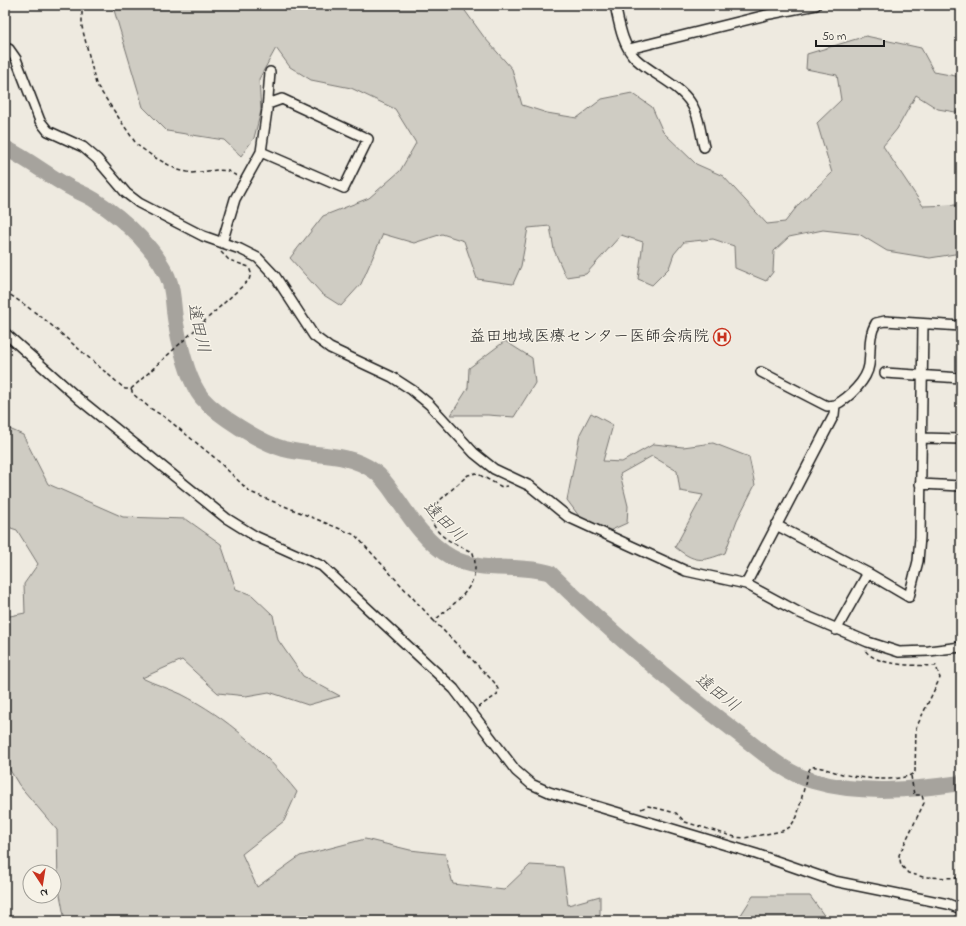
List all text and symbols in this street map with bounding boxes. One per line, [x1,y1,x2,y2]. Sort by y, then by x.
scale bar [816,22,884,48]
text: 50 m [822,28,846,46]
water label: 遠田川 [180,300,216,356]
place label: 益田地域医療センター医師会病院 [470,325,709,349]
hospital icon: 益田地域医療センター医師会病院 [712,327,732,347]
water label: 遠田川 [417,495,471,549]
water label: 遠田川 [689,667,745,719]
north arrow [22,864,62,904]
text: N [39,884,49,901]

